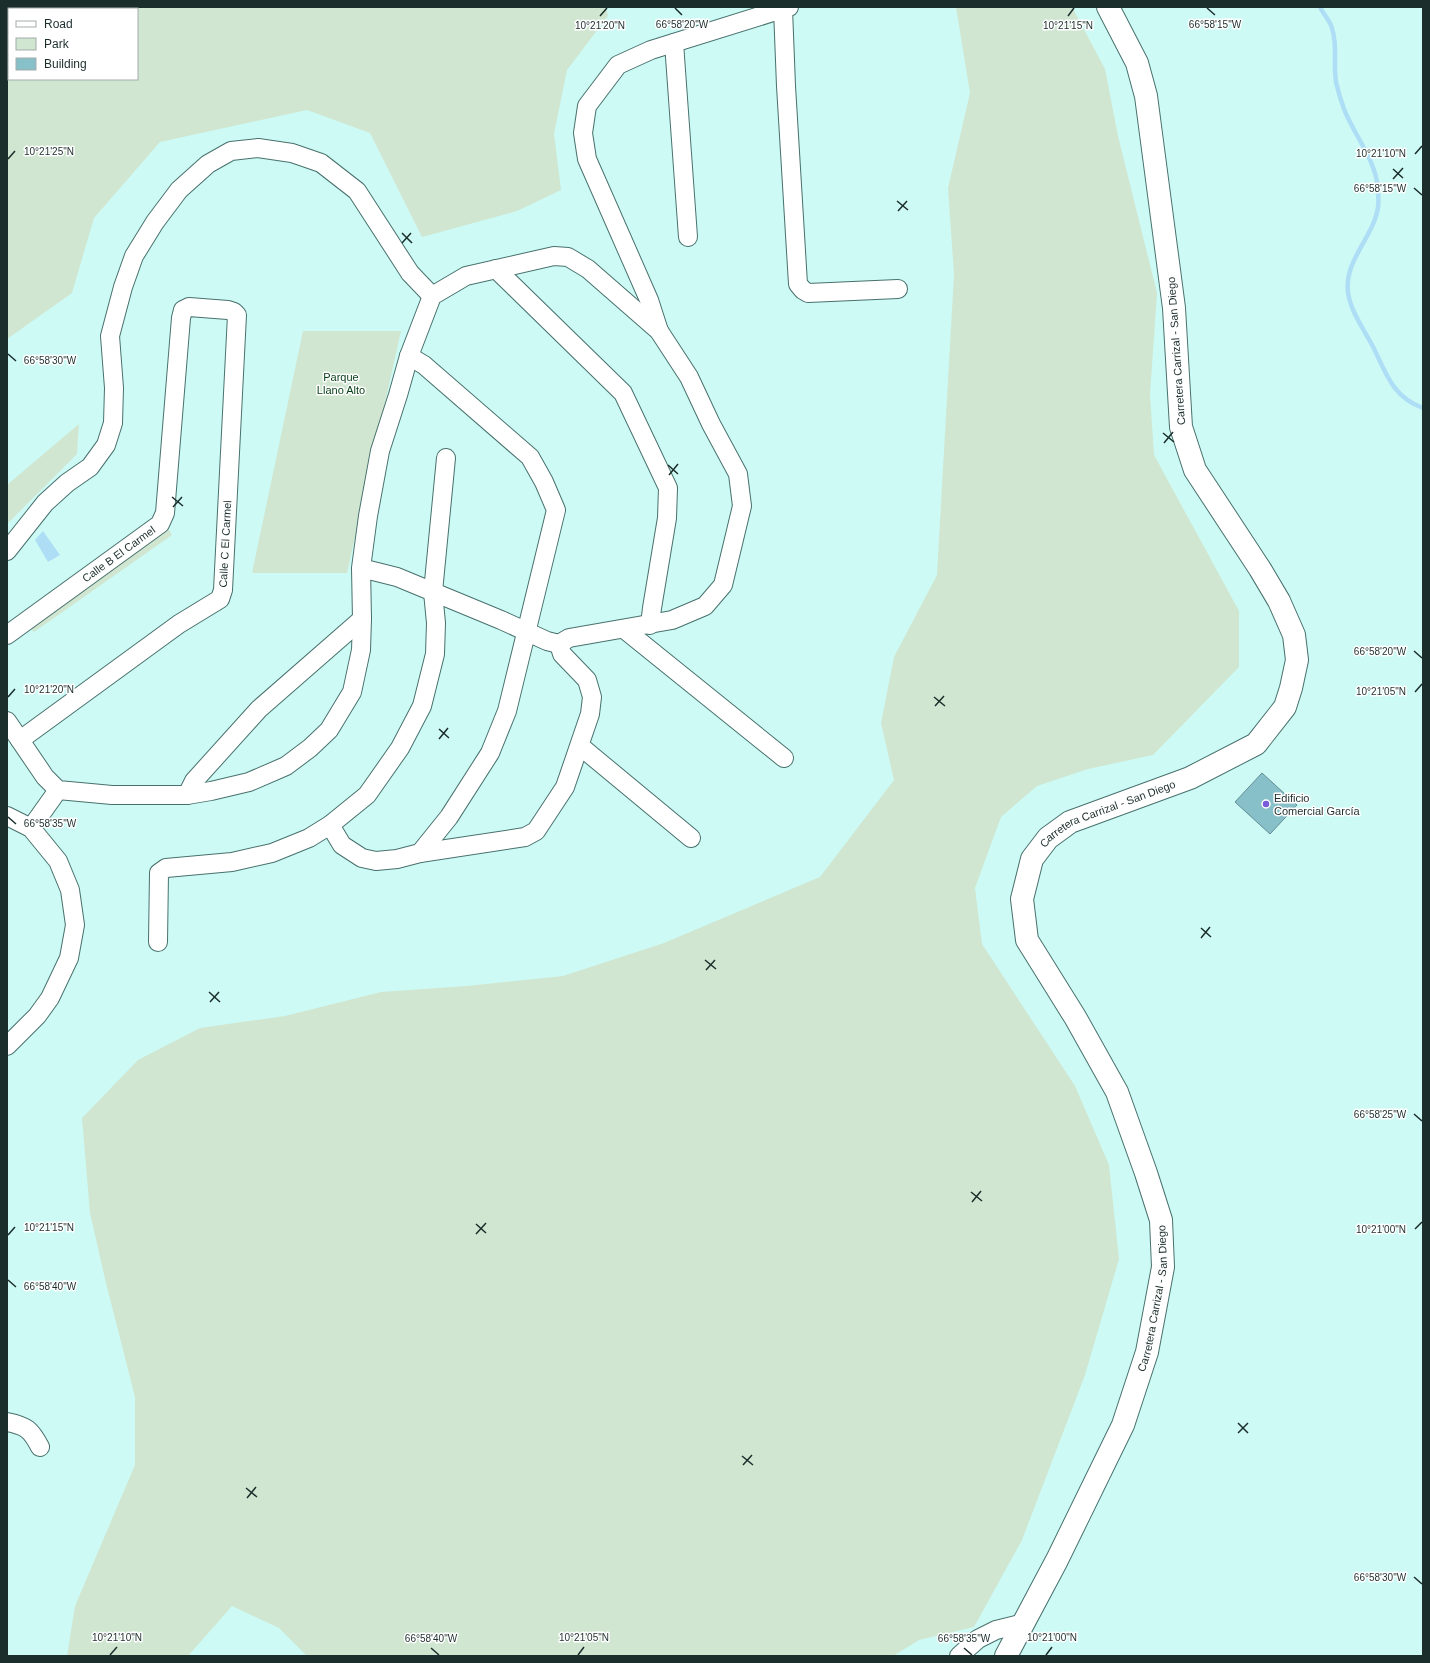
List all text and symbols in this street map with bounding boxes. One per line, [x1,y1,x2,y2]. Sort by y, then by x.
legend [8,8,138,80]
text: Road [44,17,73,31]
text: 66°58'20"W [656,19,709,30]
text: 66°58'15"W [1189,19,1242,30]
text: 10°21'20"N [575,20,625,31]
text: 10°21'15"N [1043,20,1093,31]
text: Park [44,37,70,51]
text: Building [44,57,87,71]
text: 10°21'25"N [24,146,74,157]
text: 10°21'10"N [1356,148,1406,159]
text: 66°58'15"W [1354,183,1407,194]
street label: Carretera Carrizal - San Diego [1165,276,1187,426]
text: 66°58'30"W [24,355,77,366]
park label: Parque Llano Alto [317,371,365,396]
street label: Calle C El Carmel [217,500,233,588]
street label: Calle B El Carmel [80,524,157,584]
text: 66°58'20"W [1354,646,1407,657]
text: 10°21'20"N [24,684,74,695]
text: 10°21'05"N [1356,686,1406,697]
street label: Carretera Carrizal - San Diego [1037,778,1177,849]
place label: Edificio Comercial García [1274,792,1360,817]
marker: Edificio Comercial García [1261,799,1271,809]
text: 66°58'35"W [24,818,77,829]
text: 66°58'25"W [1354,1109,1407,1120]
text: 10°21'15"N [24,1222,74,1233]
text: 10°21'00"N [1356,1224,1406,1235]
street label: Carretera Carrizal - San Diego [1135,1225,1169,1373]
text: 66°58'40"W [24,1281,77,1292]
text: 66°58'30"W [1354,1572,1407,1583]
text: 10°21'10"N [92,1632,142,1643]
text: 10°21'05"N [559,1632,609,1643]
text: 10°21'00"N [1027,1632,1077,1643]
text: 66°58'40"W [405,1633,458,1644]
text: 66°58'35"W [938,1633,991,1644]

